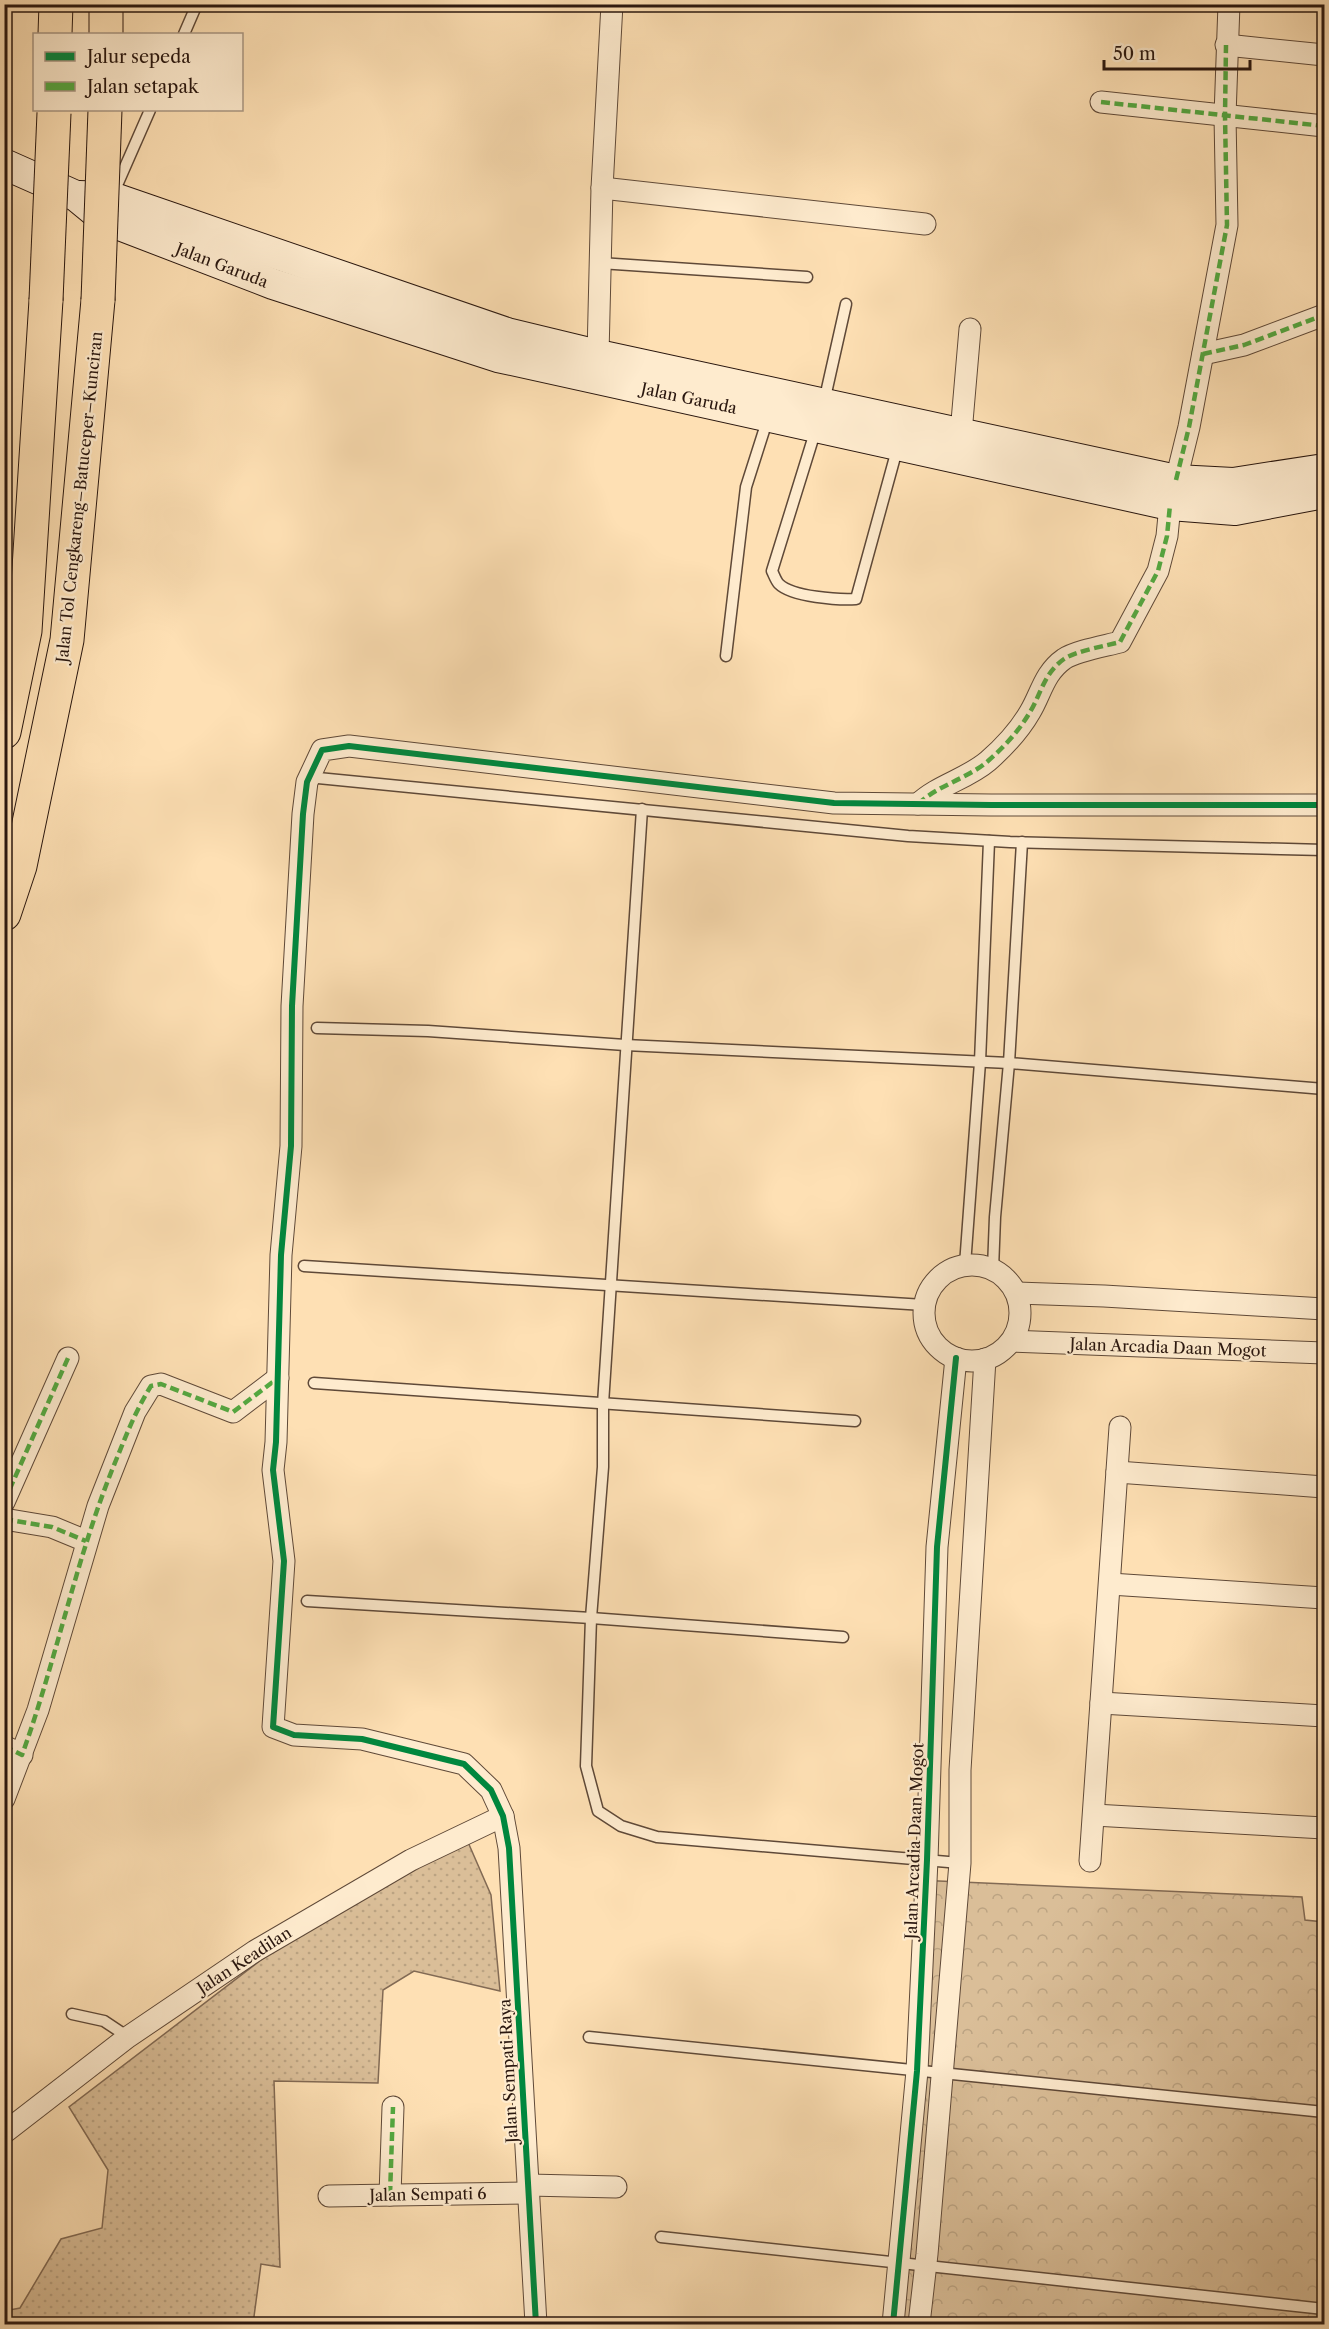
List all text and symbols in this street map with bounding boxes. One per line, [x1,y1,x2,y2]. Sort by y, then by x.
legend [33,33,243,111]
scale bar [1104,33,1250,71]
text: 50 m [1113,43,1156,65]
text: Jalur sepeda [84,46,191,68]
text: Jalan setapak [84,76,200,98]
street label: Jalan Garuda [170,237,272,292]
street label: Jalan Tol Cengkareng–Batuceper–Kunciran [51,330,106,667]
street label: Jalan Garuda [636,377,739,418]
street label: Jalan Arcadia Daan Mogot [1066,1333,1267,1360]
street label: Jalan Arcadia Daan Mogot [900,1742,927,1943]
street label: Jalan Keadilan [190,1922,295,2000]
street label: Jalan Sempati Raya [494,1998,522,2147]
street label: Jalan Sempati 6 [366,2183,487,2205]

